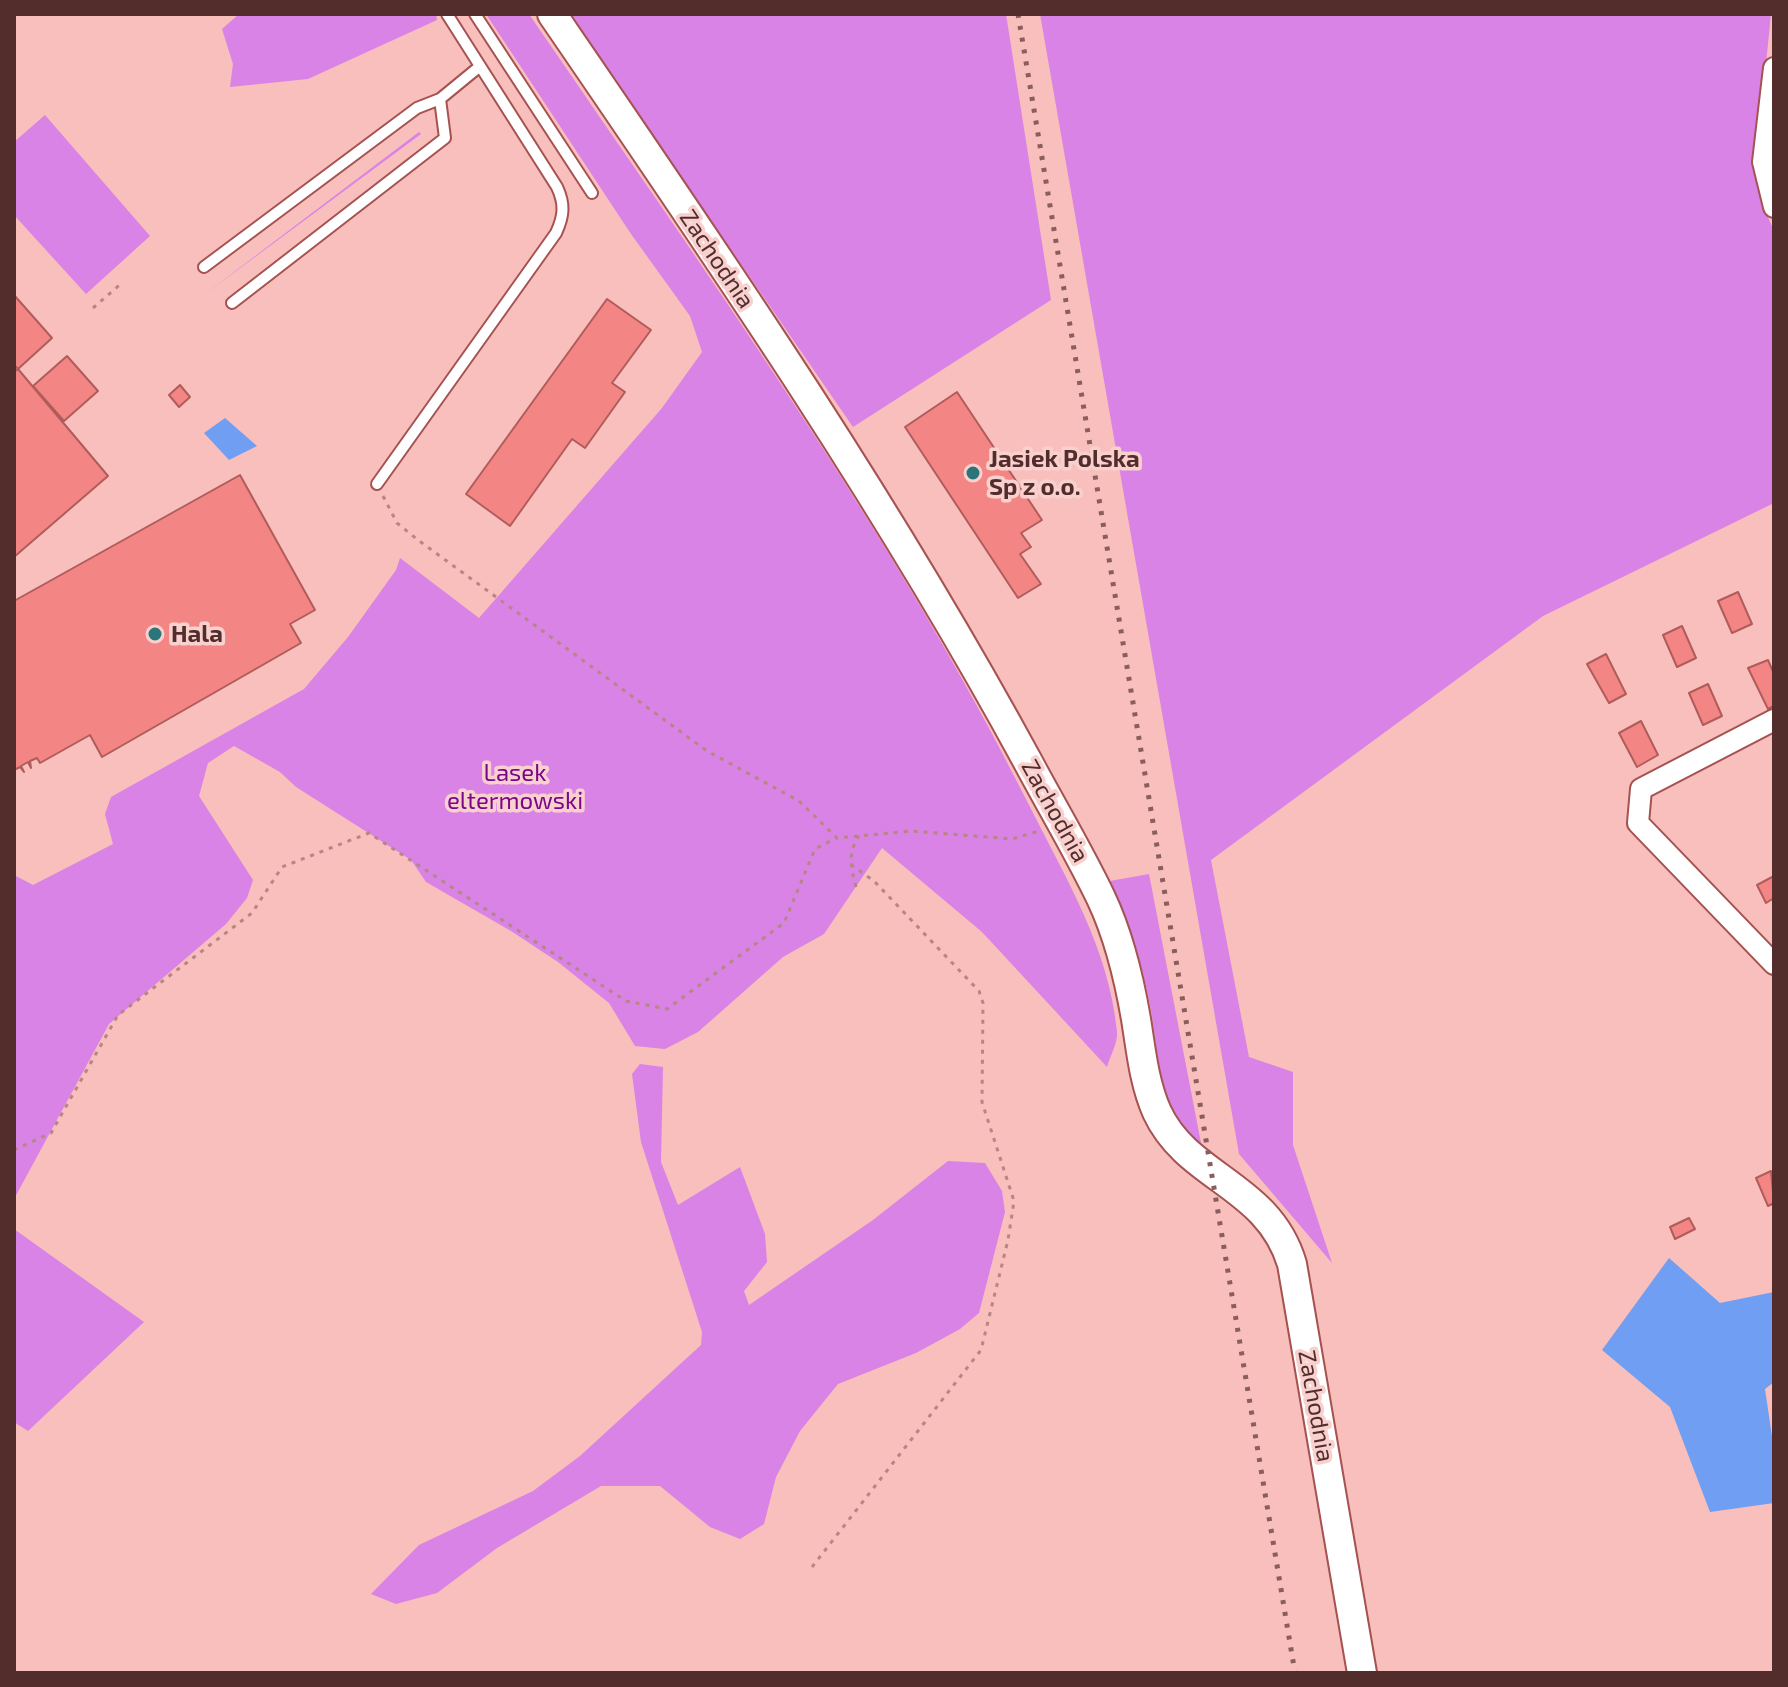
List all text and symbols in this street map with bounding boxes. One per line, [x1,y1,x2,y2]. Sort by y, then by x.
street label: Zachodnia [673,204,761,314]
place label: Jasiek Polska Sp z o.o. [989,445,1140,501]
marker: Jasiek Polska Sp z o.o. [964,464,982,482]
place label: Hala [171,620,223,648]
marker: Hala [146,625,164,643]
street label: Zachodnia [1015,755,1095,867]
park label: Lasek eltermowski [447,759,583,815]
street label: Zachodnia [1292,1348,1340,1464]

